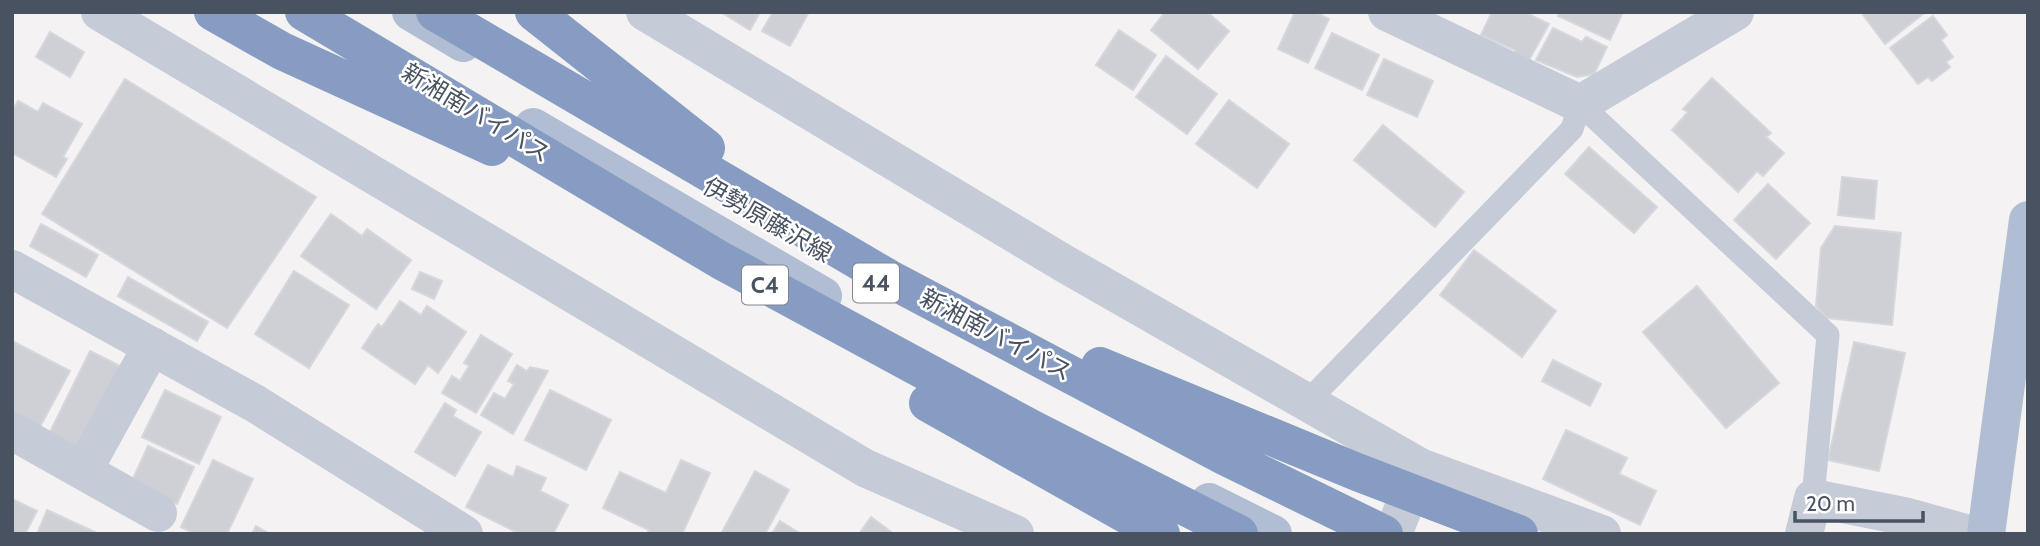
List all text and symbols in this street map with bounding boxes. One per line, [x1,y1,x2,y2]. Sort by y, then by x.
street label: 新湘南バイパス [397,57,556,168]
street label: 伊勢原藤沢線 [698,171,837,268]
road number: 44 [853,264,899,302]
road number: C4 [742,266,788,304]
street label: 新湘南バイパス [915,282,1077,387]
scale bar [1795,480,1923,524]
text: 20 m [1806,491,1855,516]

